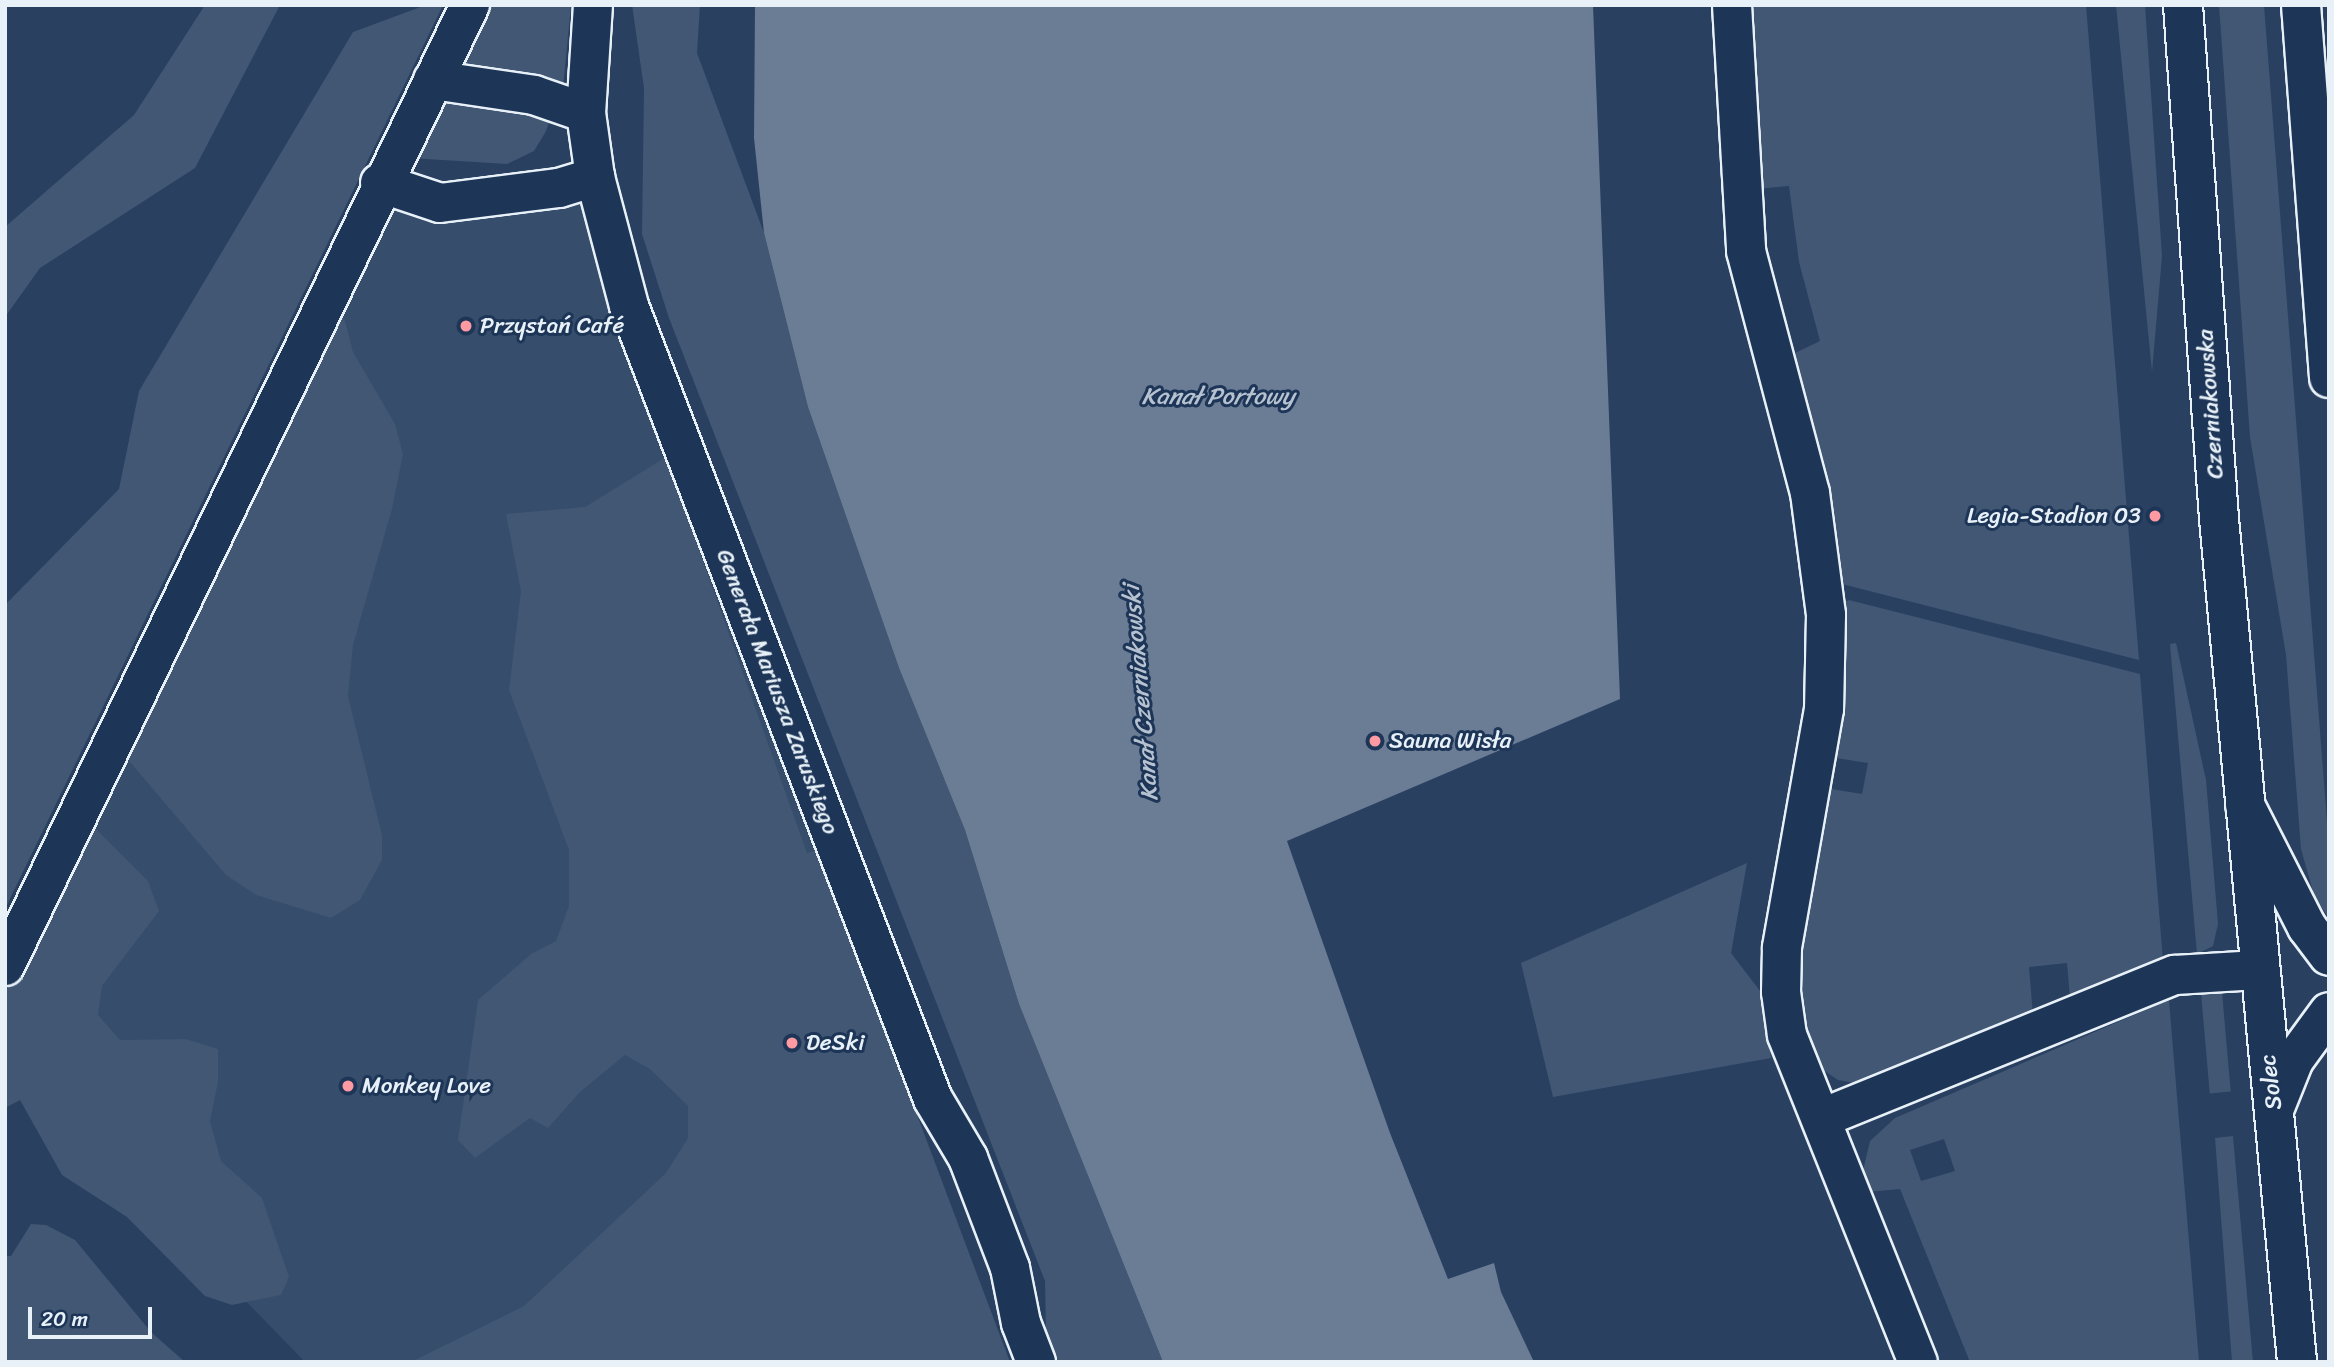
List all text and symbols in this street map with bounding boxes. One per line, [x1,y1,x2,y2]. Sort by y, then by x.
place label: Przystań Café [480,312,625,340]
marker: Przystań Café [458,318,474,334]
street label: Czerniakowska [2192,328,2230,480]
water label: Kanał Portowy [1141,383,1295,411]
place label: Legia-Stadion 03 [1967,502,2141,530]
marker: Legia-Stadion 03 [2147,508,2163,524]
street label: Generała Mariusza Zaruskiego [710,545,844,839]
water label: Kanał Czerniakowski [1117,584,1165,802]
place label: Sauna Wisła [1389,727,1511,755]
marker: Sauna Wisła [1367,733,1383,749]
place label: DeSki [806,1029,865,1057]
marker: DeSki [784,1035,800,1051]
street label: Solec [2254,1053,2288,1111]
place label: Monkey Love [362,1072,491,1100]
marker: Monkey Love [340,1078,356,1094]
scale bar [32,1294,156,1338]
text: 20 m [41,1300,88,1338]

